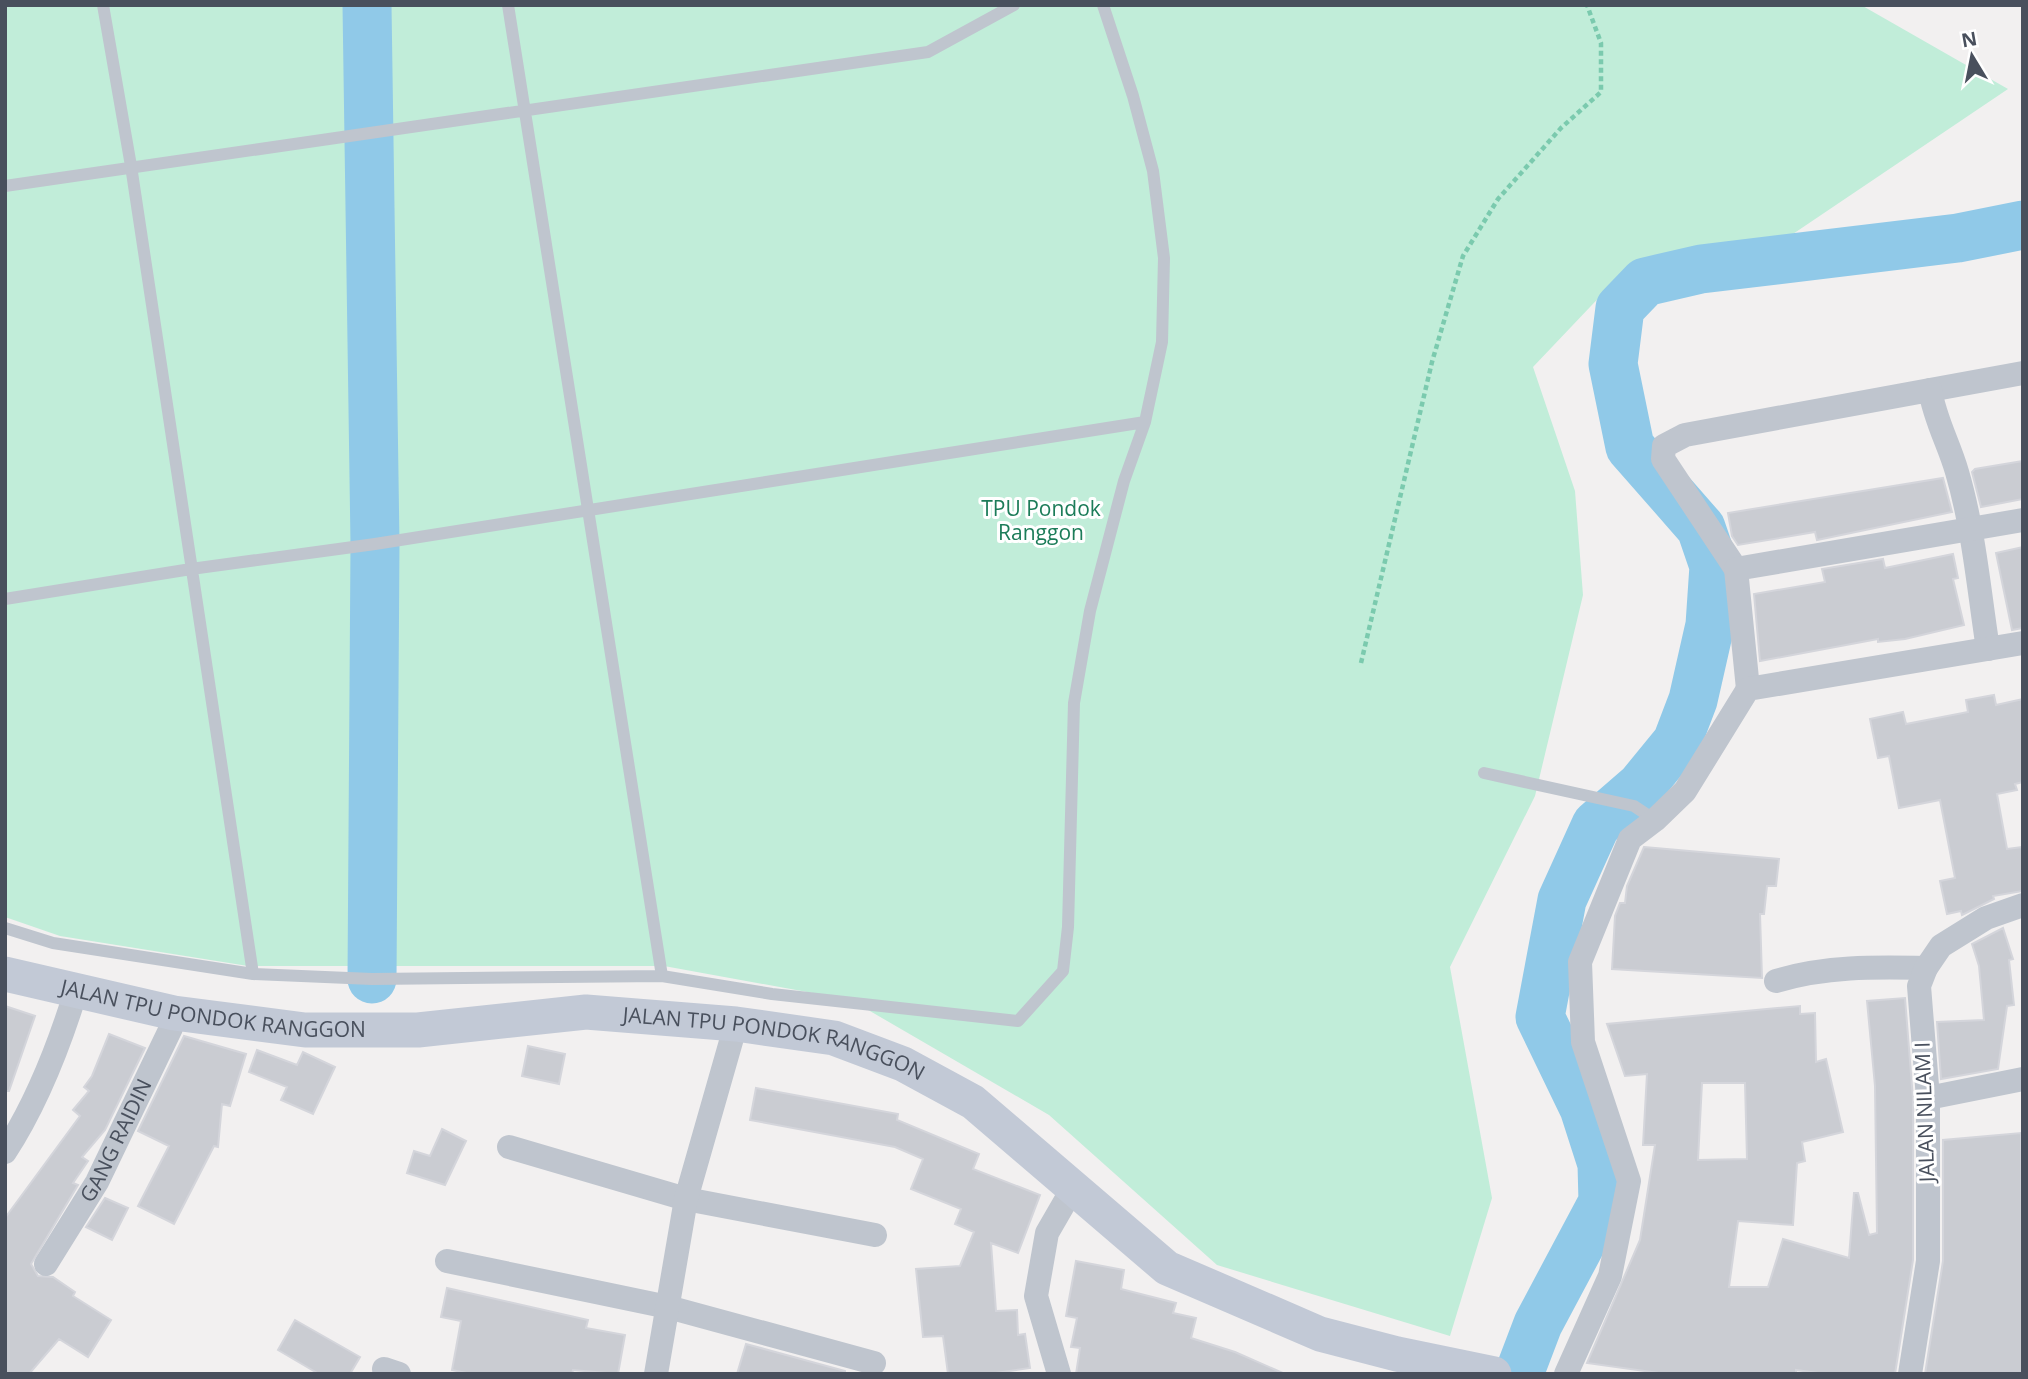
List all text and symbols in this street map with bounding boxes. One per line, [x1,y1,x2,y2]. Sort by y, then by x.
north arrow [1937,21,2007,91]
text: N [1959,25,1979,53]
park label: TPU Pondok Ranggon [981,494,1101,546]
street label: JALAN TPU PONDOK RANGGON [56,972,366,1043]
street label: JALAN TPU PONDOK RANGGON [620,1000,930,1086]
street label: JALAN NILAM I [1908,1041,1941,1185]
street label: GANG RAIDIN [73,1074,157,1207]

